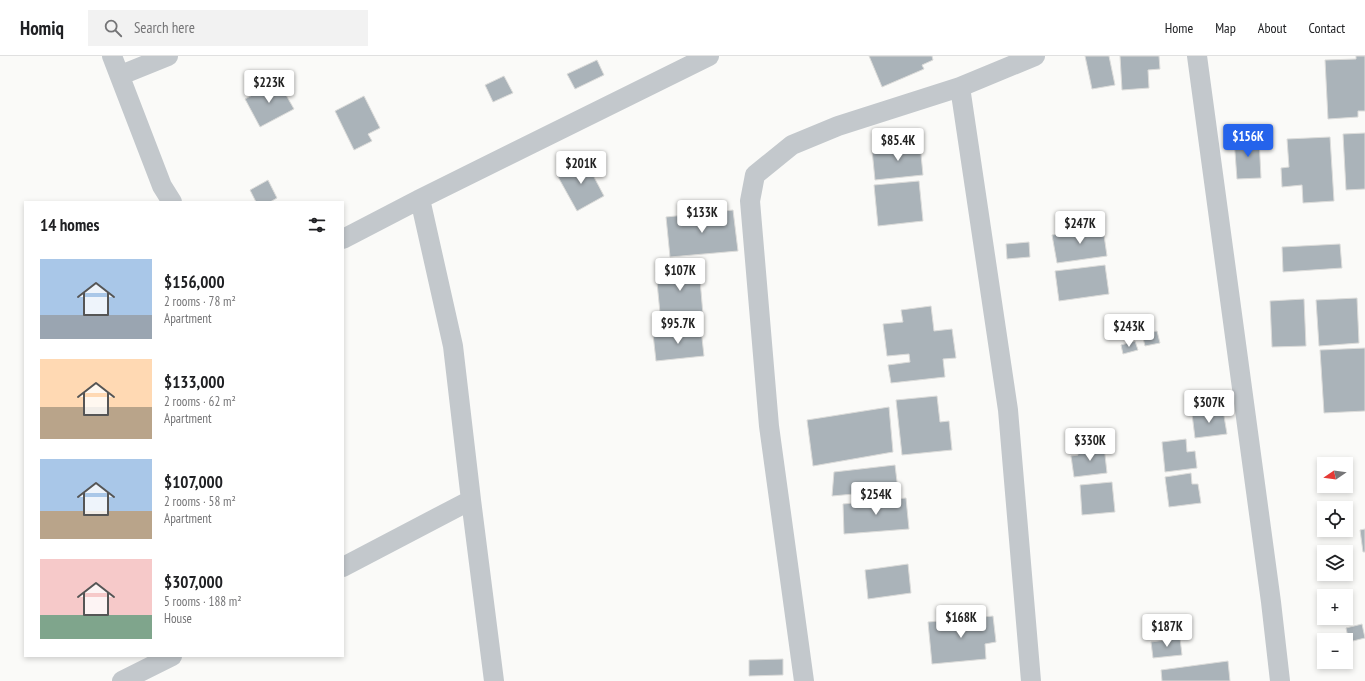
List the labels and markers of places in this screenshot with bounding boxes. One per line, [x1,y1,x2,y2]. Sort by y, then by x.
pin: $223K [241,70,297,104]
pin: $156K [1220,124,1276,158]
pin: $85.4K [865,128,931,162]
pin: $201K [553,151,609,185]
pin: $133K [674,200,730,234]
pin: $247K [1052,211,1108,245]
pin: $107K [652,258,708,292]
pin: $95.7K [645,311,711,345]
pin: $243K [1101,314,1157,348]
pin: $307K [1181,390,1237,424]
pin: $330K [1062,428,1118,462]
pin: $254K [848,482,904,516]
pin: $168K [933,605,989,639]
pin: $187K [1139,614,1195,648]

